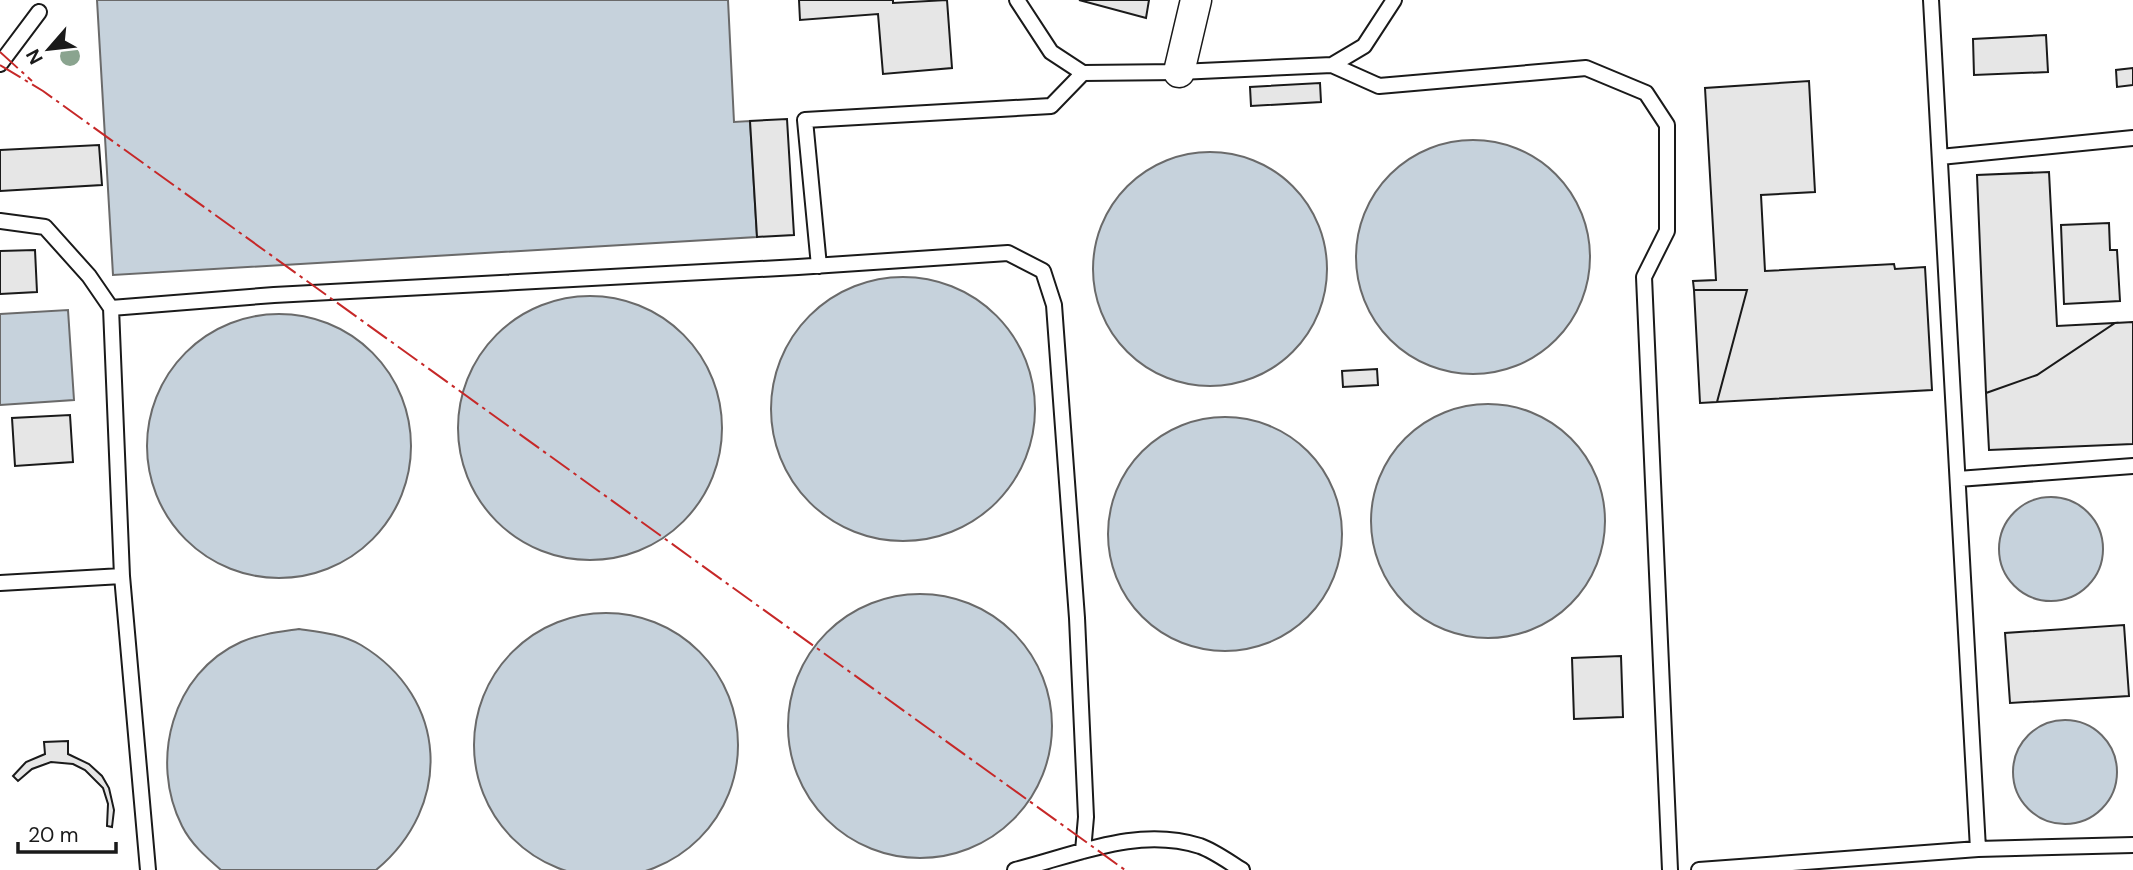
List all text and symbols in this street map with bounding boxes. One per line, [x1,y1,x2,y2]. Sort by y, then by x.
north arrow [14,14,84,84]
text: N [20,45,49,69]
scale bar [18,810,116,854]
text: 20 m [28,821,79,849]

